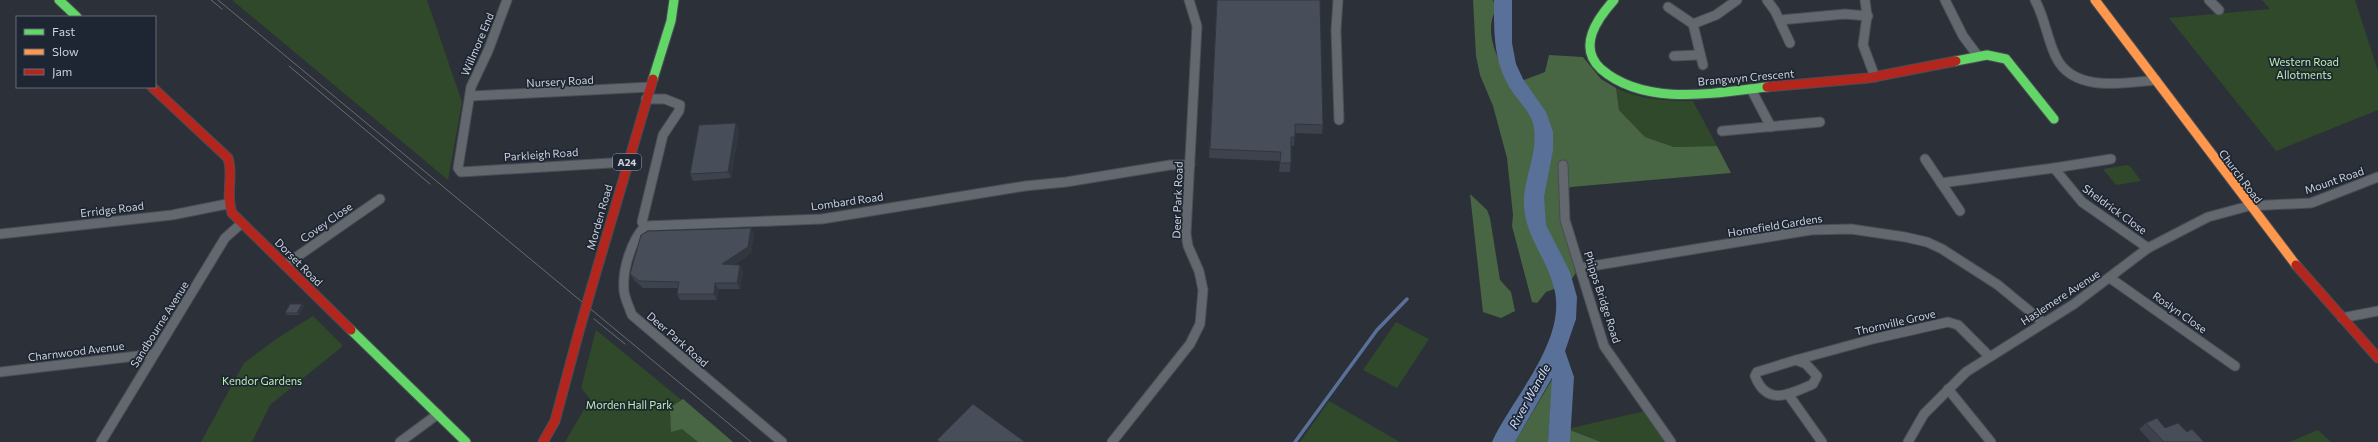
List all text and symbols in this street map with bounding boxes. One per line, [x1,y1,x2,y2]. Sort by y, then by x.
street label: Willmore End [458,11,496,77]
legend [16,16,156,88]
text: Fast [52,24,75,38]
text: Slow [52,44,79,58]
park label: Western Road Allotments [2269,55,2339,81]
text: Jam [52,64,72,79]
street label: Brangwyn Crescent [1697,66,1795,88]
street label: Nursery Road [526,73,594,89]
street label: Parkleigh Road [503,145,579,163]
street label: Church Road [2217,147,2265,205]
road number: A24 [613,154,641,170]
street label: Deer Park Road [1169,161,1185,239]
street label: Mount Road [2303,164,2365,196]
street label: Sheldrick Close [2080,181,2150,237]
street label: Morden Road [583,183,615,251]
street label: Lombard Road [810,189,884,213]
street label: Erridge Road [79,199,145,219]
street label: Covey Close [298,199,355,245]
street label: Homefield Gardens [1727,211,1823,239]
street label: Dorset Road [273,236,325,288]
street label: Phipps Bridge Road [1582,249,1624,345]
street label: Haslemere Avenue [2018,266,2102,327]
street label: Sandbourne Avenue [127,278,191,370]
street label: Roslyn Close [2150,289,2210,335]
street label: Thornville Grove [1853,306,1937,338]
street label: Deer Park Road [645,309,711,369]
street label: Charnwood Avenue [27,339,125,363]
water label: River Wandle [1506,361,1553,431]
park label: Kendor Gardens [222,374,302,387]
park label: Morden Hall Park [586,398,672,411]

